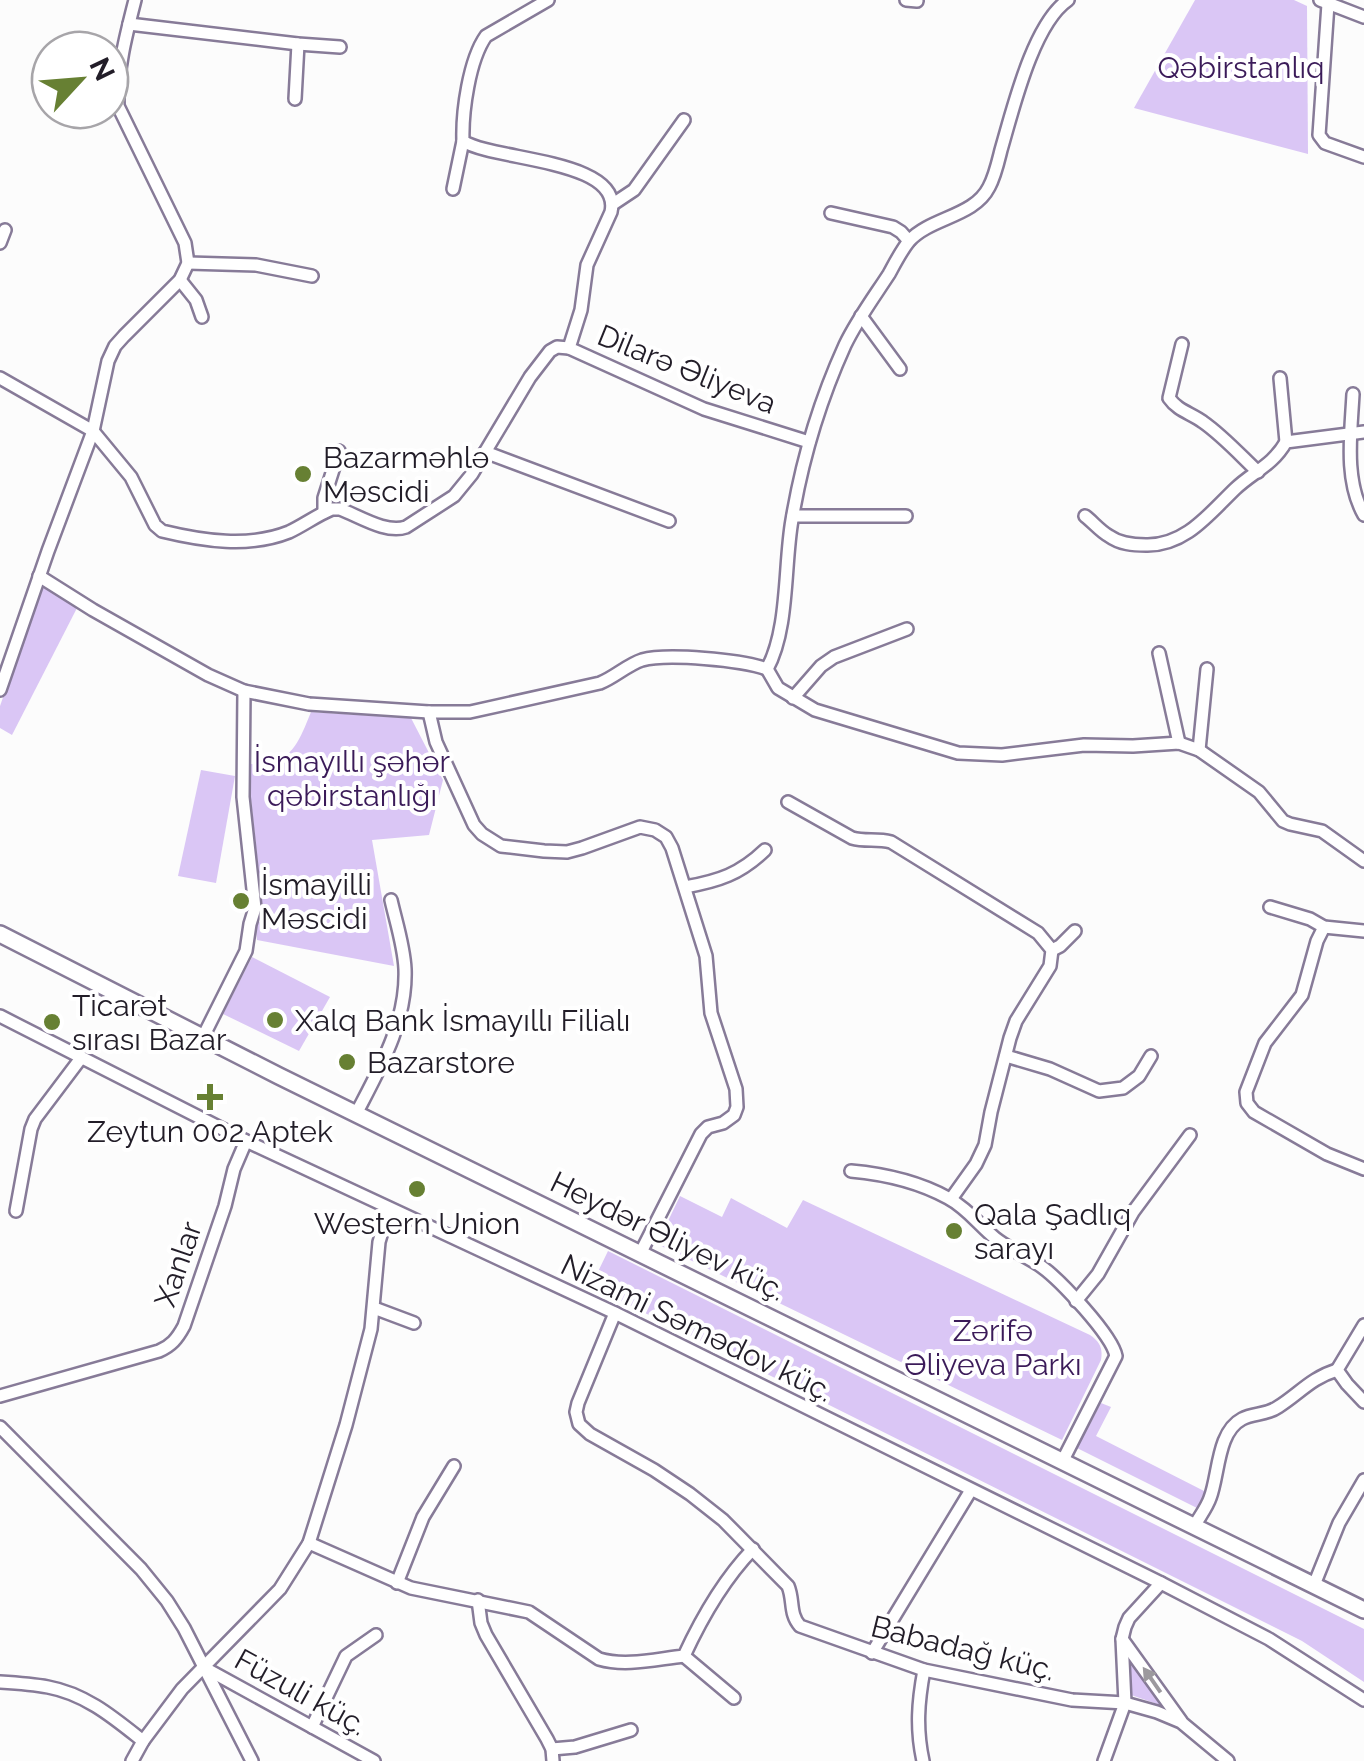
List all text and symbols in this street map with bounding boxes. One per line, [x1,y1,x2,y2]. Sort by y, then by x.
north arrow [30,30,130,130]
park label: Qəbirstanlıq [1157,50,1325,85]
text: N [83,52,122,86]
street label: Dilarə Əliyeva [593,317,781,421]
place label: Bazarməhlə Məscidi [323,440,489,509]
marker: Bazarməhlə Məscidi [292,463,314,485]
park label: İsmayıllı şəhər qəbirstanlığı [254,744,451,813]
place label: İsmayilli Məscidi [261,867,372,936]
marker: İsmayilli Məscidi [230,890,252,912]
place label: Ticarət sırası Bazar [72,988,227,1057]
place label: Xalq Bank İsmayıllı Filialı [295,1003,630,1038]
marker: Xalq Bank İsmayıllı Filialı [264,1009,286,1031]
marker: Ticarət sırası Bazar [41,1011,63,1033]
place label: Bazarstore [367,1045,515,1080]
marker: Bazarstore [336,1051,358,1073]
marker: Zeytun 002 Aptek [199,1086,221,1108]
place label: Zeytun 002 Aptek [87,1114,333,1149]
street label: Heydər Əliyev küç. [545,1164,791,1308]
marker: Western Union [406,1178,428,1200]
place label: Qala Şadlıq sarayı [974,1197,1131,1266]
place label: Western Union [314,1206,520,1241]
street label: Xanlar [147,1216,209,1311]
marker: Qala Şadlıq sarayı [943,1220,965,1242]
street label: Nizami Səmədov küç. [555,1247,839,1409]
park label: Zərifə Əliyeva Parkı [904,1313,1082,1382]
street label: Babadağ küç. [867,1608,1059,1688]
street label: Füzuli küç. [229,1641,373,1743]
one-way arrow [1143,1667,1162,1693]

